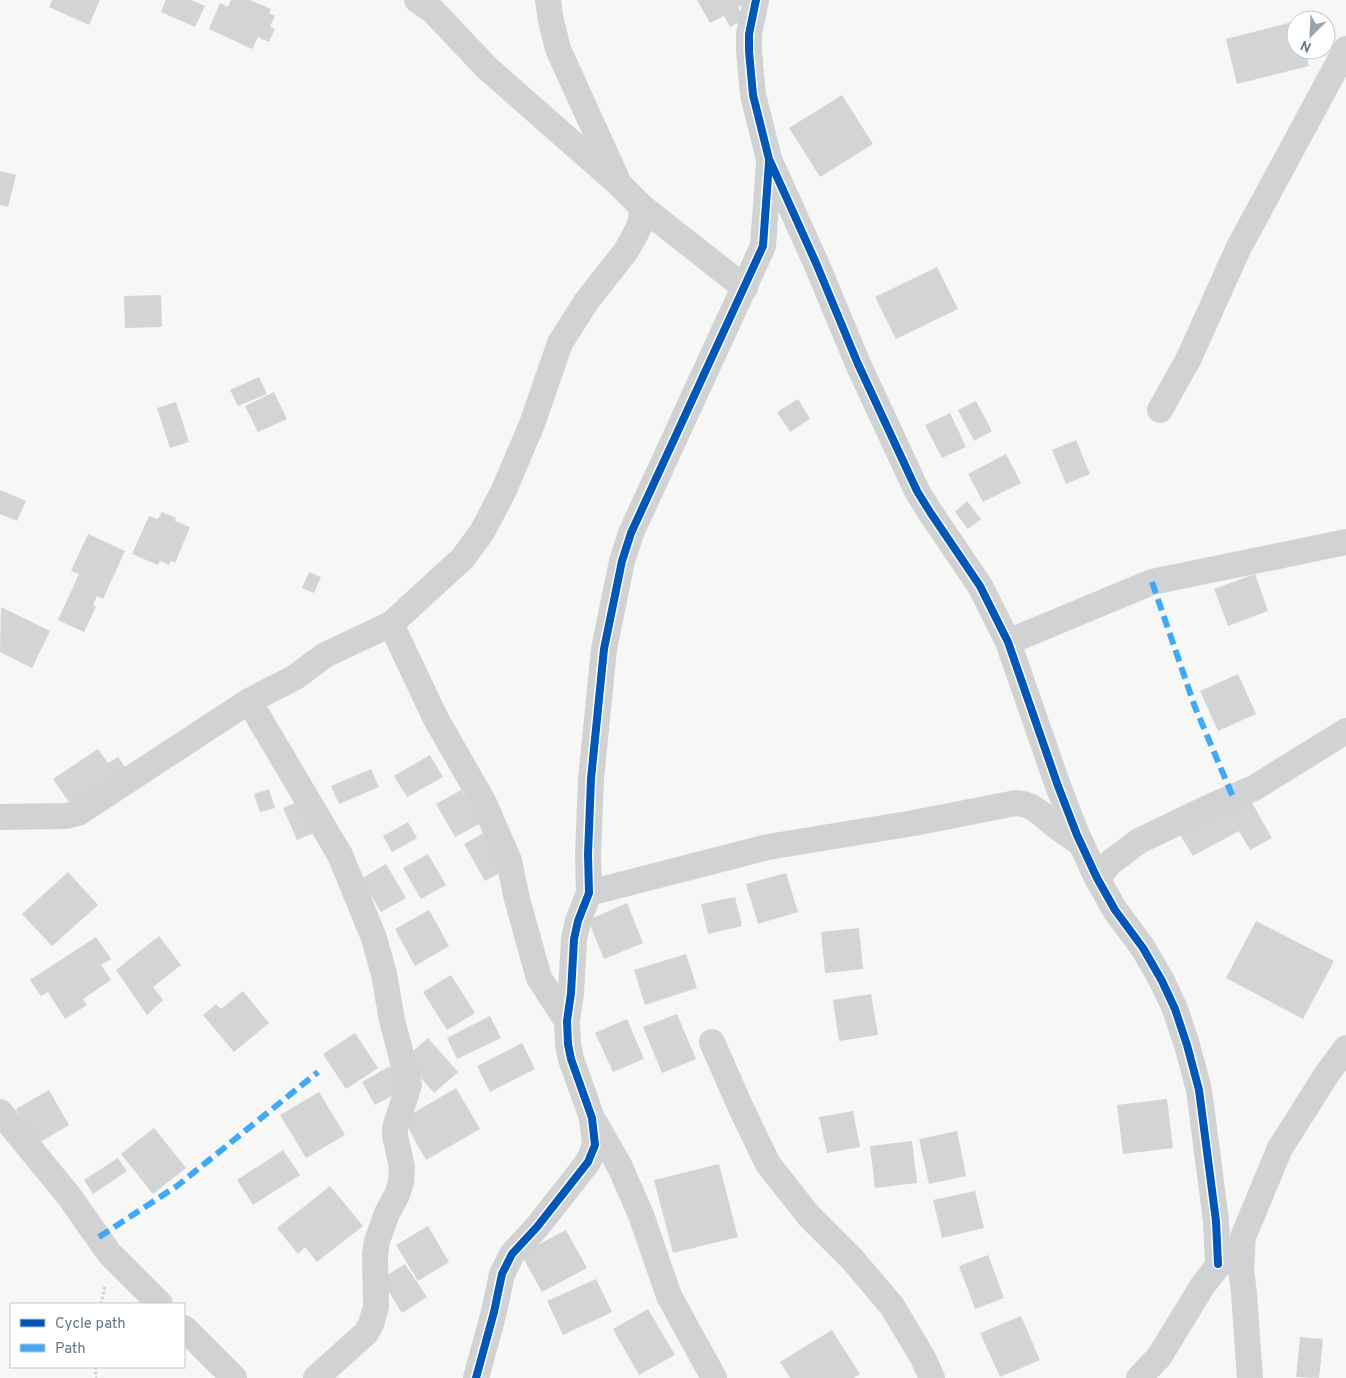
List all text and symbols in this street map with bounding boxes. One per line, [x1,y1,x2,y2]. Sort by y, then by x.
north arrow [1286,10,1336,60]
text: N [1298,36,1314,55]
legend [10,1303,185,1368]
text: Cycle path [55,1315,126,1334]
text: Path [55,1340,86,1359]

